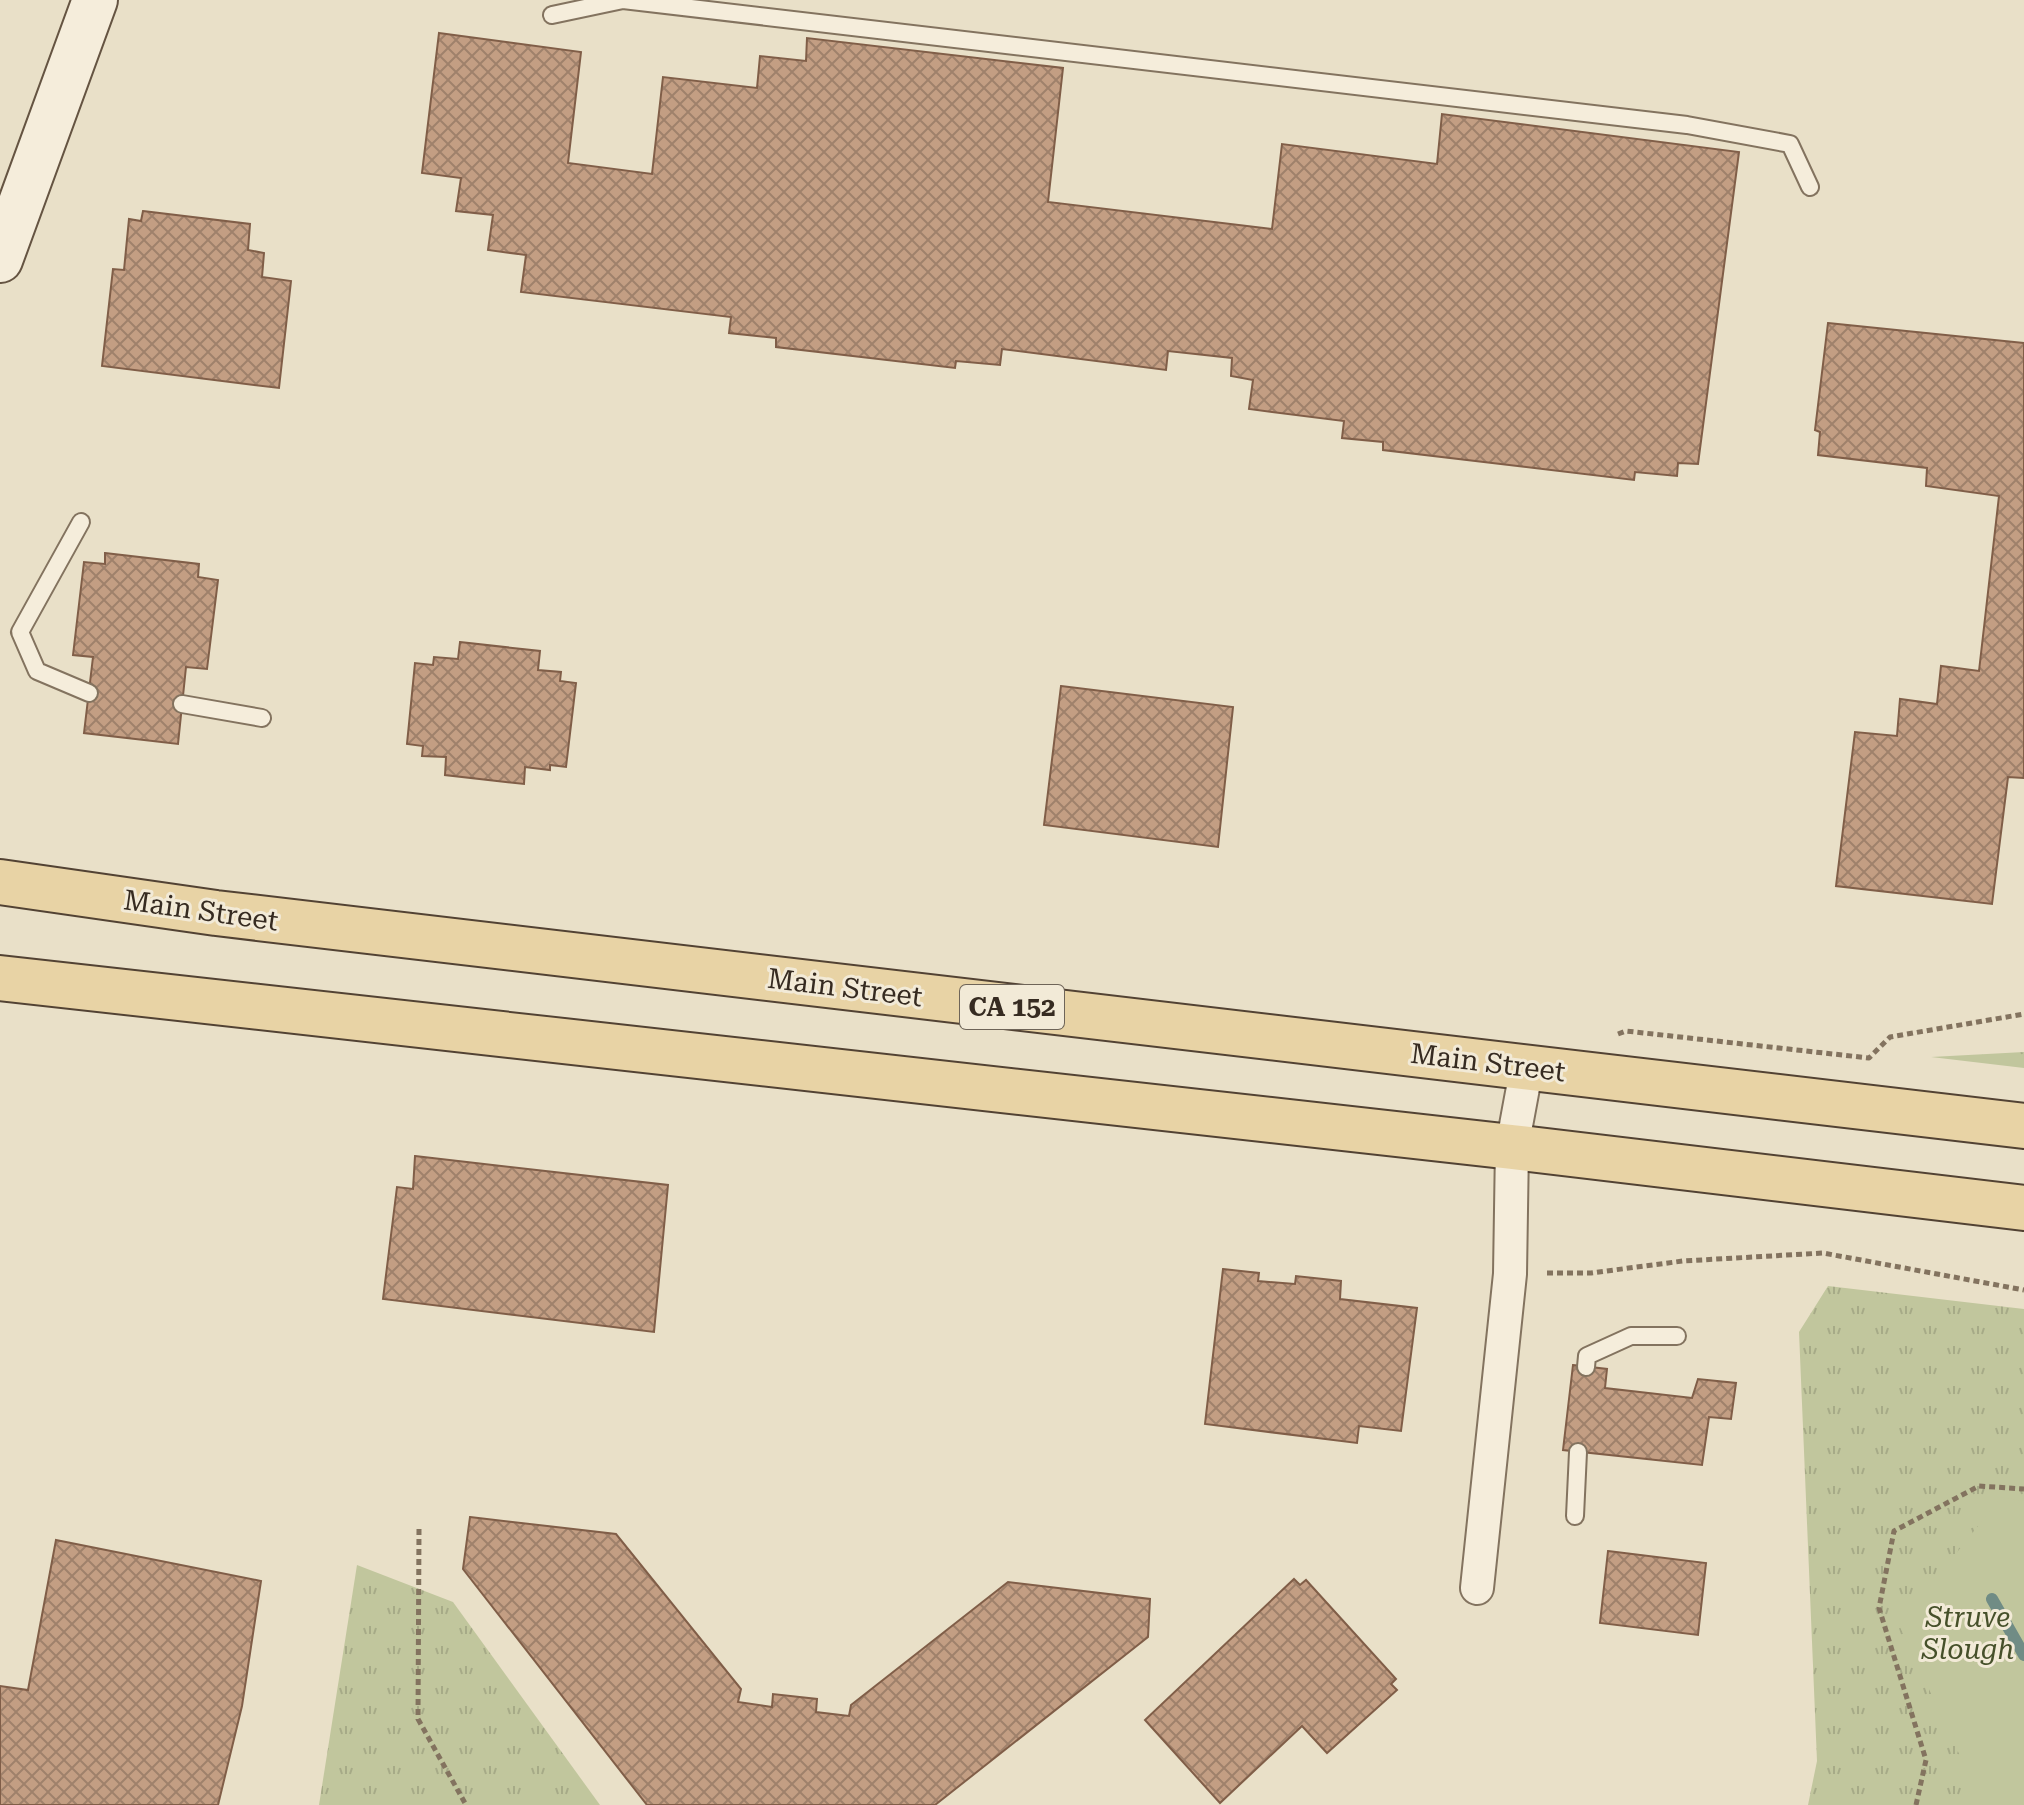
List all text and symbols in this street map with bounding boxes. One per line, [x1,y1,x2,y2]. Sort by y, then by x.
street label: Main Street [121,883,280,938]
street label: Main Street [766,962,924,1013]
road number: CA 152 [960,985,1064,1029]
street label: Main Street [1409,1037,1567,1088]
park label: Struve Slough [1921,1601,2014,1666]

